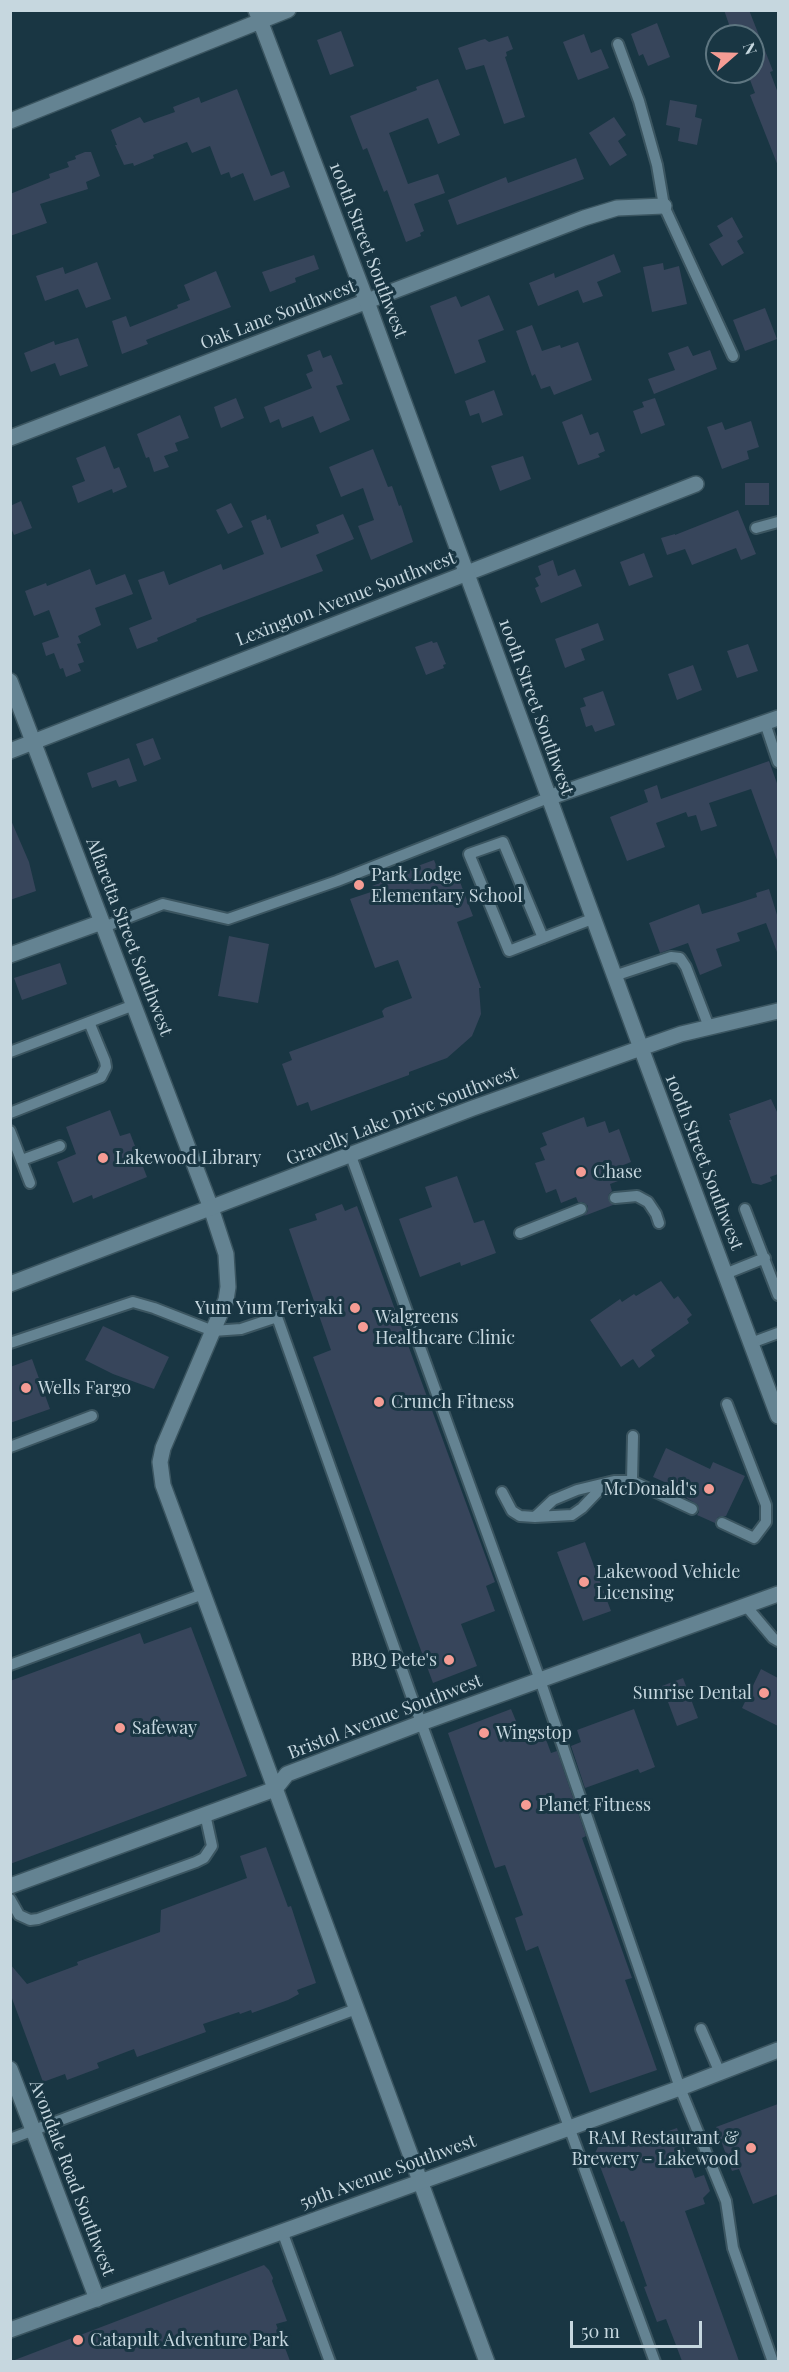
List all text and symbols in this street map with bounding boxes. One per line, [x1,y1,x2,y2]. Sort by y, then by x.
north arrow [705,24,765,84]
text: N [739,39,762,57]
street label: 100th Street Southwest [324,159,412,341]
street label: Oak Lane Southwest [197,275,359,355]
street label: Lexington Avenue Southwest [233,547,459,651]
street label: 100th Street Southwest [494,616,578,798]
street label: Alfaretta Street Southwest [81,835,177,1039]
place label: Park Lodge Elementary School [371,864,523,906]
marker: Park Lodge Elementary School [352,878,366,892]
street label: Gravelly Lake Drive Southwest [283,1062,521,1170]
street label: 100th Street Southwest [660,1071,748,1253]
place label: Lakewood Library [115,1147,261,1169]
marker: Lakewood Library [96,1151,110,1165]
place label: Chase [593,1161,642,1183]
marker: Chase [574,1165,588,1179]
place label: Yum Yum Teriyaki [195,1297,343,1319]
marker: Yum Yum Teriyaki [348,1301,362,1315]
place label: Walgreens Healthcare Clinic [375,1306,515,1348]
marker: Walgreens Healthcare Clinic [356,1320,370,1334]
place label: Wells Fargo [38,1377,131,1399]
marker: Wells Fargo [19,1381,33,1395]
place label: Crunch Fitness [391,1391,514,1413]
marker: Crunch Fitness [372,1395,386,1409]
place label: McDonald's [603,1478,697,1500]
marker: McDonald's [702,1482,716,1496]
place label: Lakewood Vehicle Licensing [596,1561,740,1604]
marker: Lakewood Vehicle Licensing [577,1575,591,1589]
place label: BBQ Pete's [351,1649,437,1671]
marker: BBQ Pete's [442,1653,456,1667]
street label: Bristol Avenue Southwest [285,1670,485,1764]
place label: Sunrise Dental [633,1682,752,1704]
marker: Sunrise Dental [757,1686,771,1700]
place label: Safeway [132,1717,197,1739]
marker: Safeway [113,1721,127,1735]
place label: Wingstop [496,1722,572,1744]
marker: Wingstop [477,1726,491,1740]
place label: Planet Fitness [538,1794,651,1816]
marker: Planet Fitness [519,1798,533,1812]
street label: Avondale Road Southwest [25,2077,119,2279]
place label: RAM Restaurant & Brewery - Lakewood [571,2127,739,2170]
street label: 59th Avenue Southwest [297,2130,479,2214]
marker: RAM Restaurant & Brewery - Lakewood [744,2141,758,2155]
scale bar [573,2309,705,2347]
text: 50 m [581,2319,620,2343]
place label: Catapult Adventure Park [90,2329,289,2351]
marker: Catapult Adventure Park [71,2333,85,2347]

